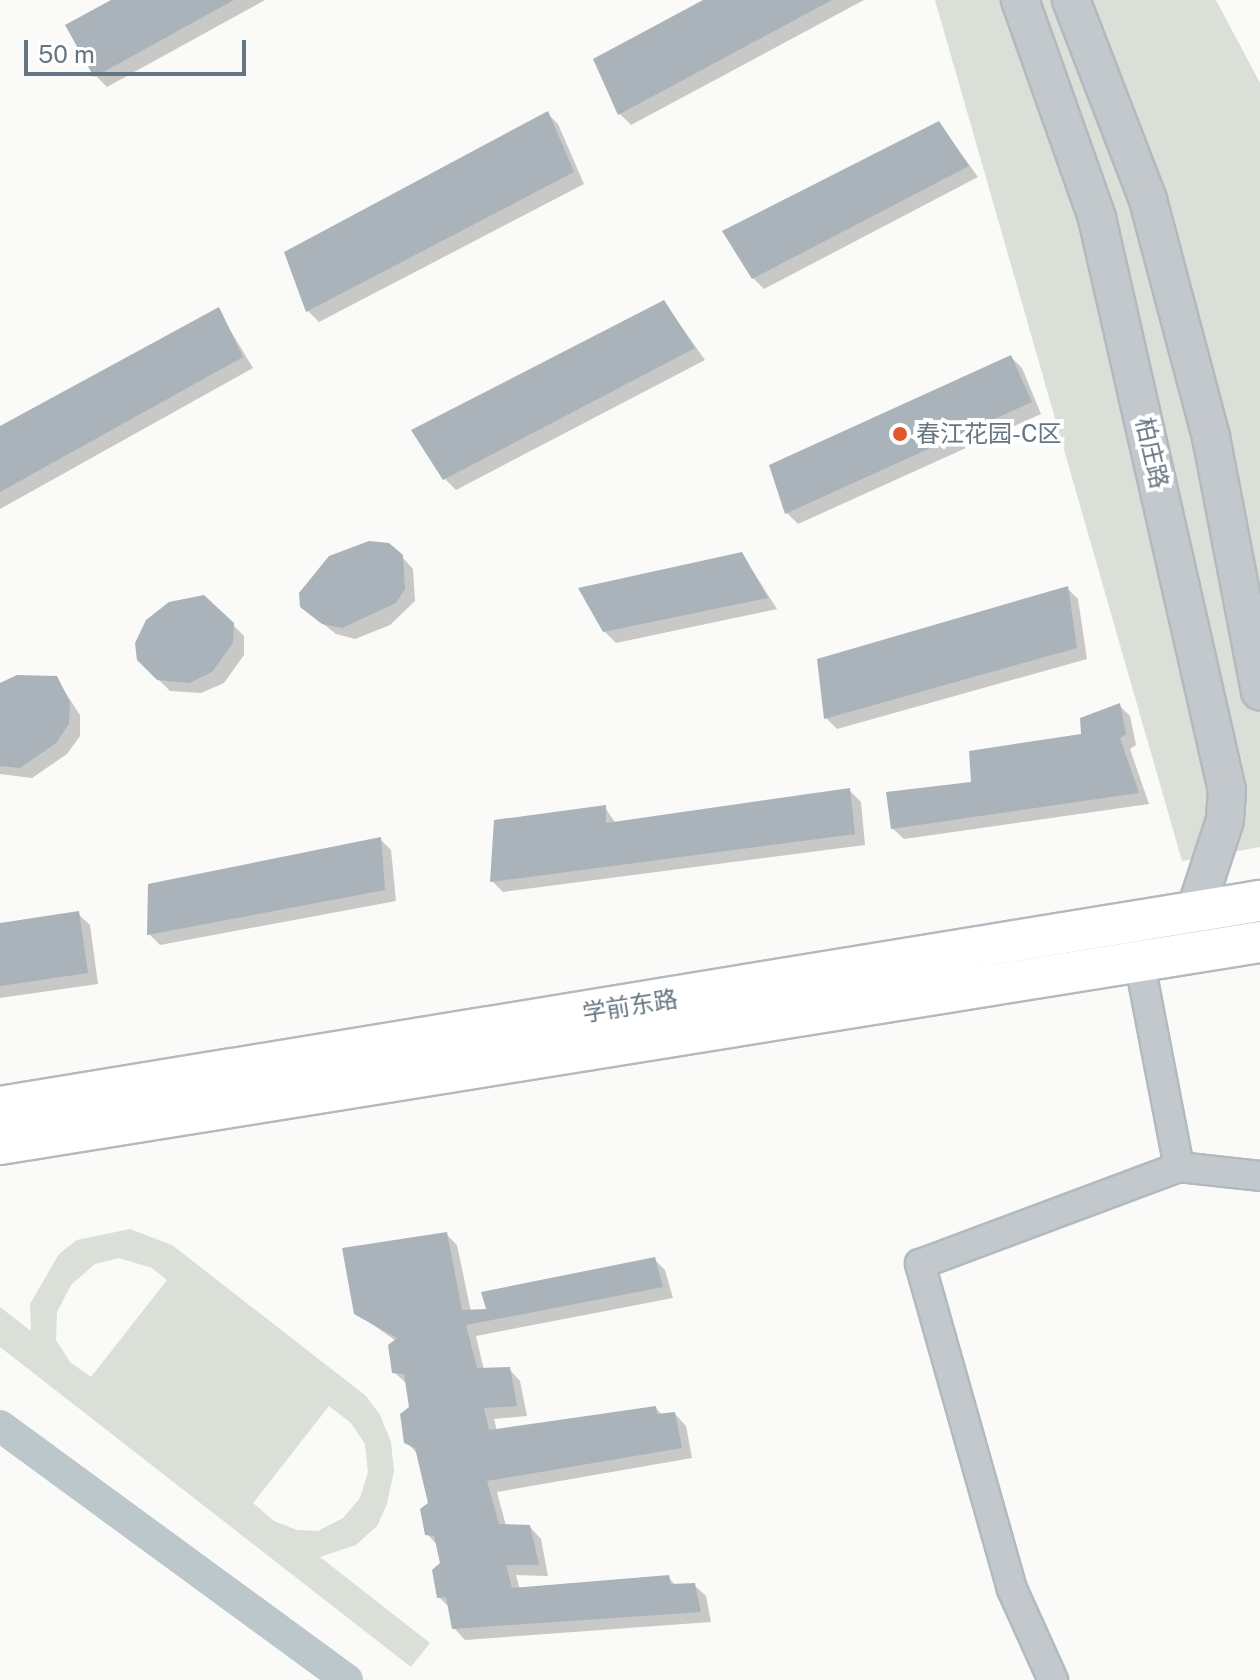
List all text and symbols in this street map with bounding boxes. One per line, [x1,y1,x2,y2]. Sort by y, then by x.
scale bar [28,24,250,74]
text: 50 m [38,40,95,68]
street label: 柏庄路 [1130,415,1174,491]
place label: 春江花园-C区 [916,420,1062,448]
marker: 春江花园-C区 [891,425,909,443]
street label: 学前东路 [580,984,680,1028]

